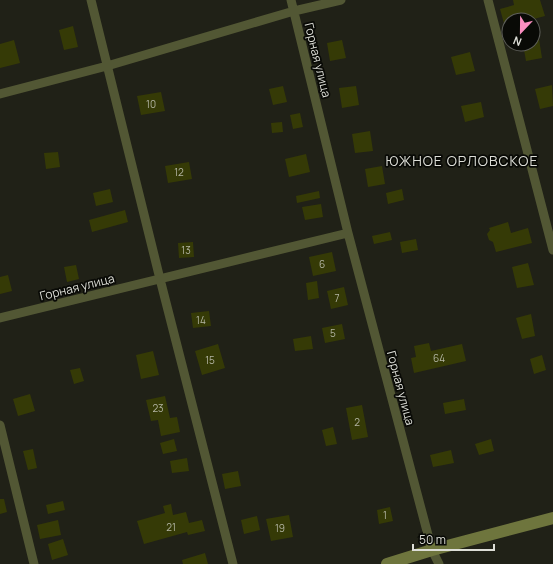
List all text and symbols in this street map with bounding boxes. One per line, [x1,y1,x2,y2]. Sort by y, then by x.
north arrow [501,12,541,52]
street label: Горная улица [301,21,335,99]
text: N [511,33,524,50]
house number: 10 [146,97,156,111]
district label: ЮЖНОЕ ОРЛОВСКОЕ [386,151,538,170]
house number: 12 [174,165,184,179]
house number: 13 [181,243,191,257]
house number: 6 [319,257,325,271]
street label: Горная улица [38,270,116,304]
house number: 7 [334,291,340,305]
house number: 14 [196,313,206,327]
house number: 5 [330,326,336,340]
street label: Горная улица [383,349,419,427]
house number: 64 [433,351,445,365]
house number: 15 [205,353,215,367]
house number: 23 [152,401,164,415]
house number: 2 [354,415,360,429]
house number: 1 [383,508,387,522]
house number: 21 [166,520,176,534]
house number: 19 [275,521,285,535]
scale bar [413,526,494,552]
text: 50 m [419,531,446,548]

